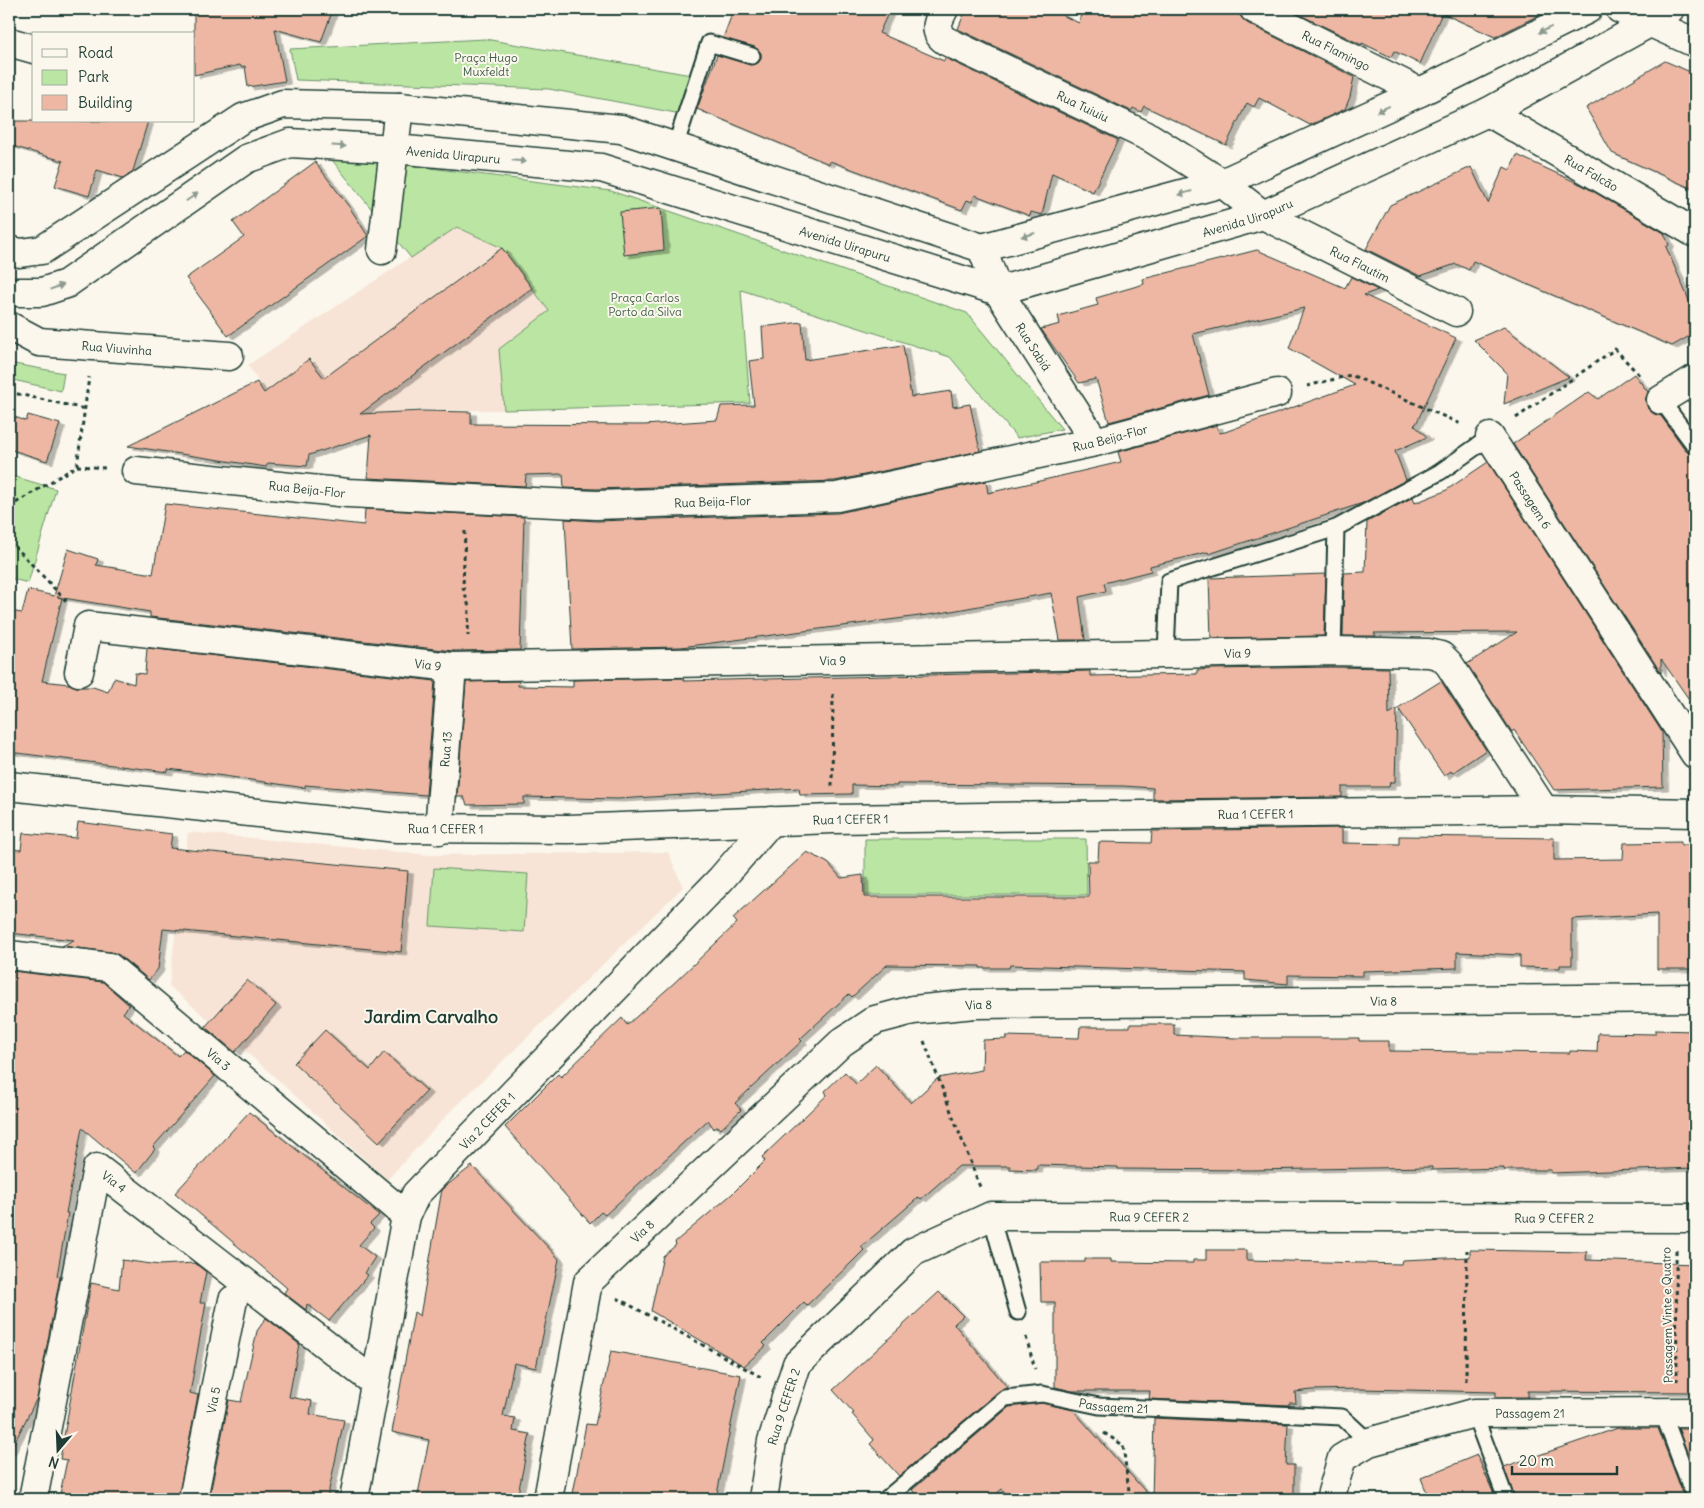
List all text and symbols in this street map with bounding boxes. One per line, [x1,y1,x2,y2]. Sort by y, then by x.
street label: Rua Flamingo [1300,27,1373,74]
one-way arrow [1538,27,1552,35]
legend [32,32,195,122]
text: Road [78,43,113,62]
park label: Praça Hugo Muxfeldt [454,50,518,79]
text: Park [78,67,109,86]
street label: Rua Tuiuiu [1054,87,1112,125]
text: Building [78,93,133,112]
one-way arrow [1376,106,1390,114]
one-way arrow [332,143,348,151]
street label: Avenida Uirapuru [406,143,501,166]
street label: Rua Falcão [1562,151,1621,194]
one-way arrow [511,157,527,165]
one-way arrow [1178,189,1193,197]
one-way arrow [185,192,198,202]
street label: Avenida Uirapuru [1200,195,1295,240]
street label: Avenida Uirapuru [798,223,893,265]
one-way arrow [1021,231,1036,239]
street label: Rua Flautim [1328,243,1393,285]
one-way arrow [49,283,64,290]
park label: Praça Carlos Porto da Silva [608,290,682,319]
street label: Rua Sabiá [1013,320,1055,374]
street label: Rua Viuvinha [81,338,153,358]
street label: Rua Beija-Flor [1071,421,1149,454]
street label: Passagem 6 [1507,469,1555,531]
street label: Rua Beija-Flor [268,477,346,500]
street label: Rua Beija-Flor [674,492,751,510]
street label: Via 9 [1224,645,1251,660]
street label: Via 9 [819,652,846,668]
street label: Via 9 [414,655,442,673]
street label: Rua 13 [437,731,454,768]
street label: Rua 1 CEFER 1 [1218,806,1293,822]
street label: Rua 1 CEFER 1 [812,811,889,827]
street label: Rua 1 CEFER 1 [408,821,484,836]
street label: Via 8 [1370,993,1397,1008]
street label: Via 8 [965,996,992,1012]
district label: Jardim Carvalho [364,1005,498,1028]
street label: Via 3 [204,1045,234,1074]
street label: Via 2 CEFER 1 [456,1089,518,1152]
street label: Via 4 [99,1167,130,1196]
street label: Rua 9 CEFER 2 [1109,1209,1190,1224]
street label: Rua 9 CEFER 2 [1514,1210,1595,1225]
street label: Via 8 [627,1216,657,1246]
street label: Passagem Vinte e Quatro [1658,1247,1676,1383]
street label: Rua 9 CEFER 2 [764,1366,803,1447]
street label: Via 5 [203,1385,223,1415]
street label: Passagem 21 [1078,1394,1148,1416]
street label: Passagem 21 [1495,1405,1565,1420]
north arrow [32,1426,82,1476]
scale bar [1512,1443,1616,1475]
text: 20 m [1519,1451,1554,1470]
text: N [46,1452,61,1472]

